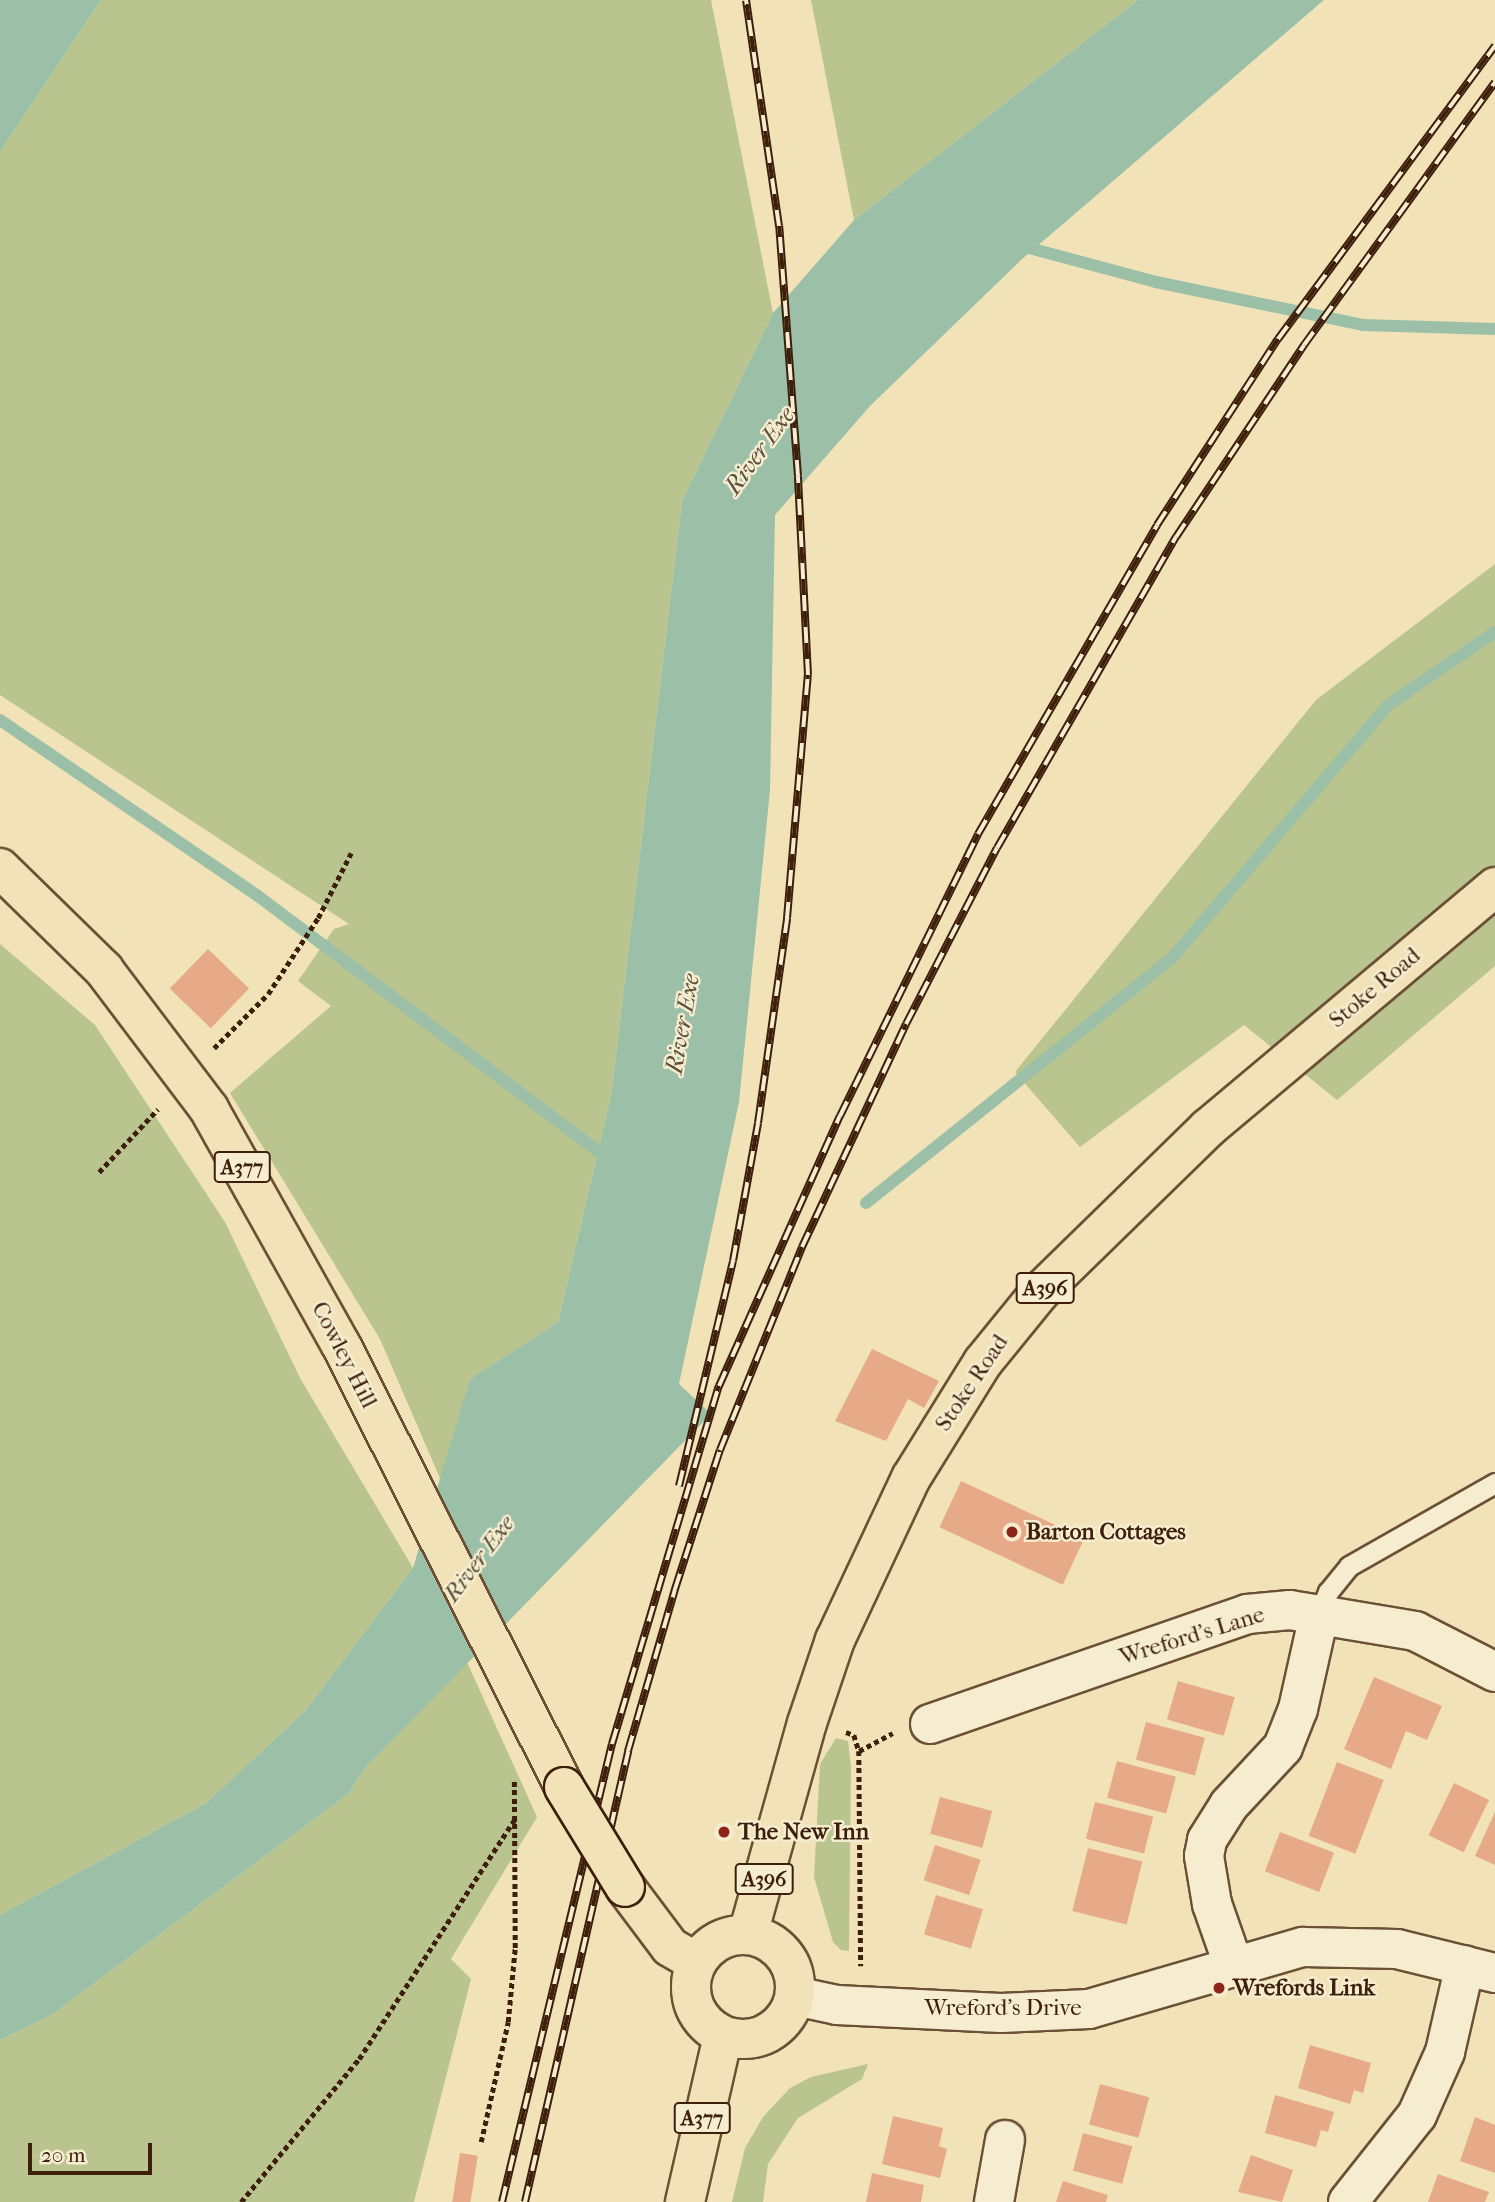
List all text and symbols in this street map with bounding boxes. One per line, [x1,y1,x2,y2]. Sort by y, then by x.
water label: River Exe [719,402,801,500]
street label: Stoke Road [1324,942,1426,1034]
water label: River Exe [660,972,706,1076]
road number: A377 [212,1150,272,1184]
road number: A396 [1015,1270,1075,1306]
street label: Cowley Hill [305,1297,383,1413]
street label: Stoke Road [930,1329,1014,1437]
water label: River Exe [437,1510,521,1608]
place label: Barton Cottages [1026,1518,1186,1546]
marker: Barton Cottages [1004,1524,1020,1540]
street label: Wreford's Lane [1116,1601,1268,1671]
place label: The New Inn [738,1818,869,1846]
marker: The New Inn [716,1824,732,1840]
road number: A396 [734,1862,794,1896]
place label: Wrefords Link [1233,1974,1375,2002]
marker: Wrefords Link [1211,1980,1227,1996]
street label: Wreford's Drive [924,1994,1082,2022]
road number: A377 [672,2100,732,2136]
scale bar [32,2128,156,2172]
text: 20 m [41,2143,85,2167]

